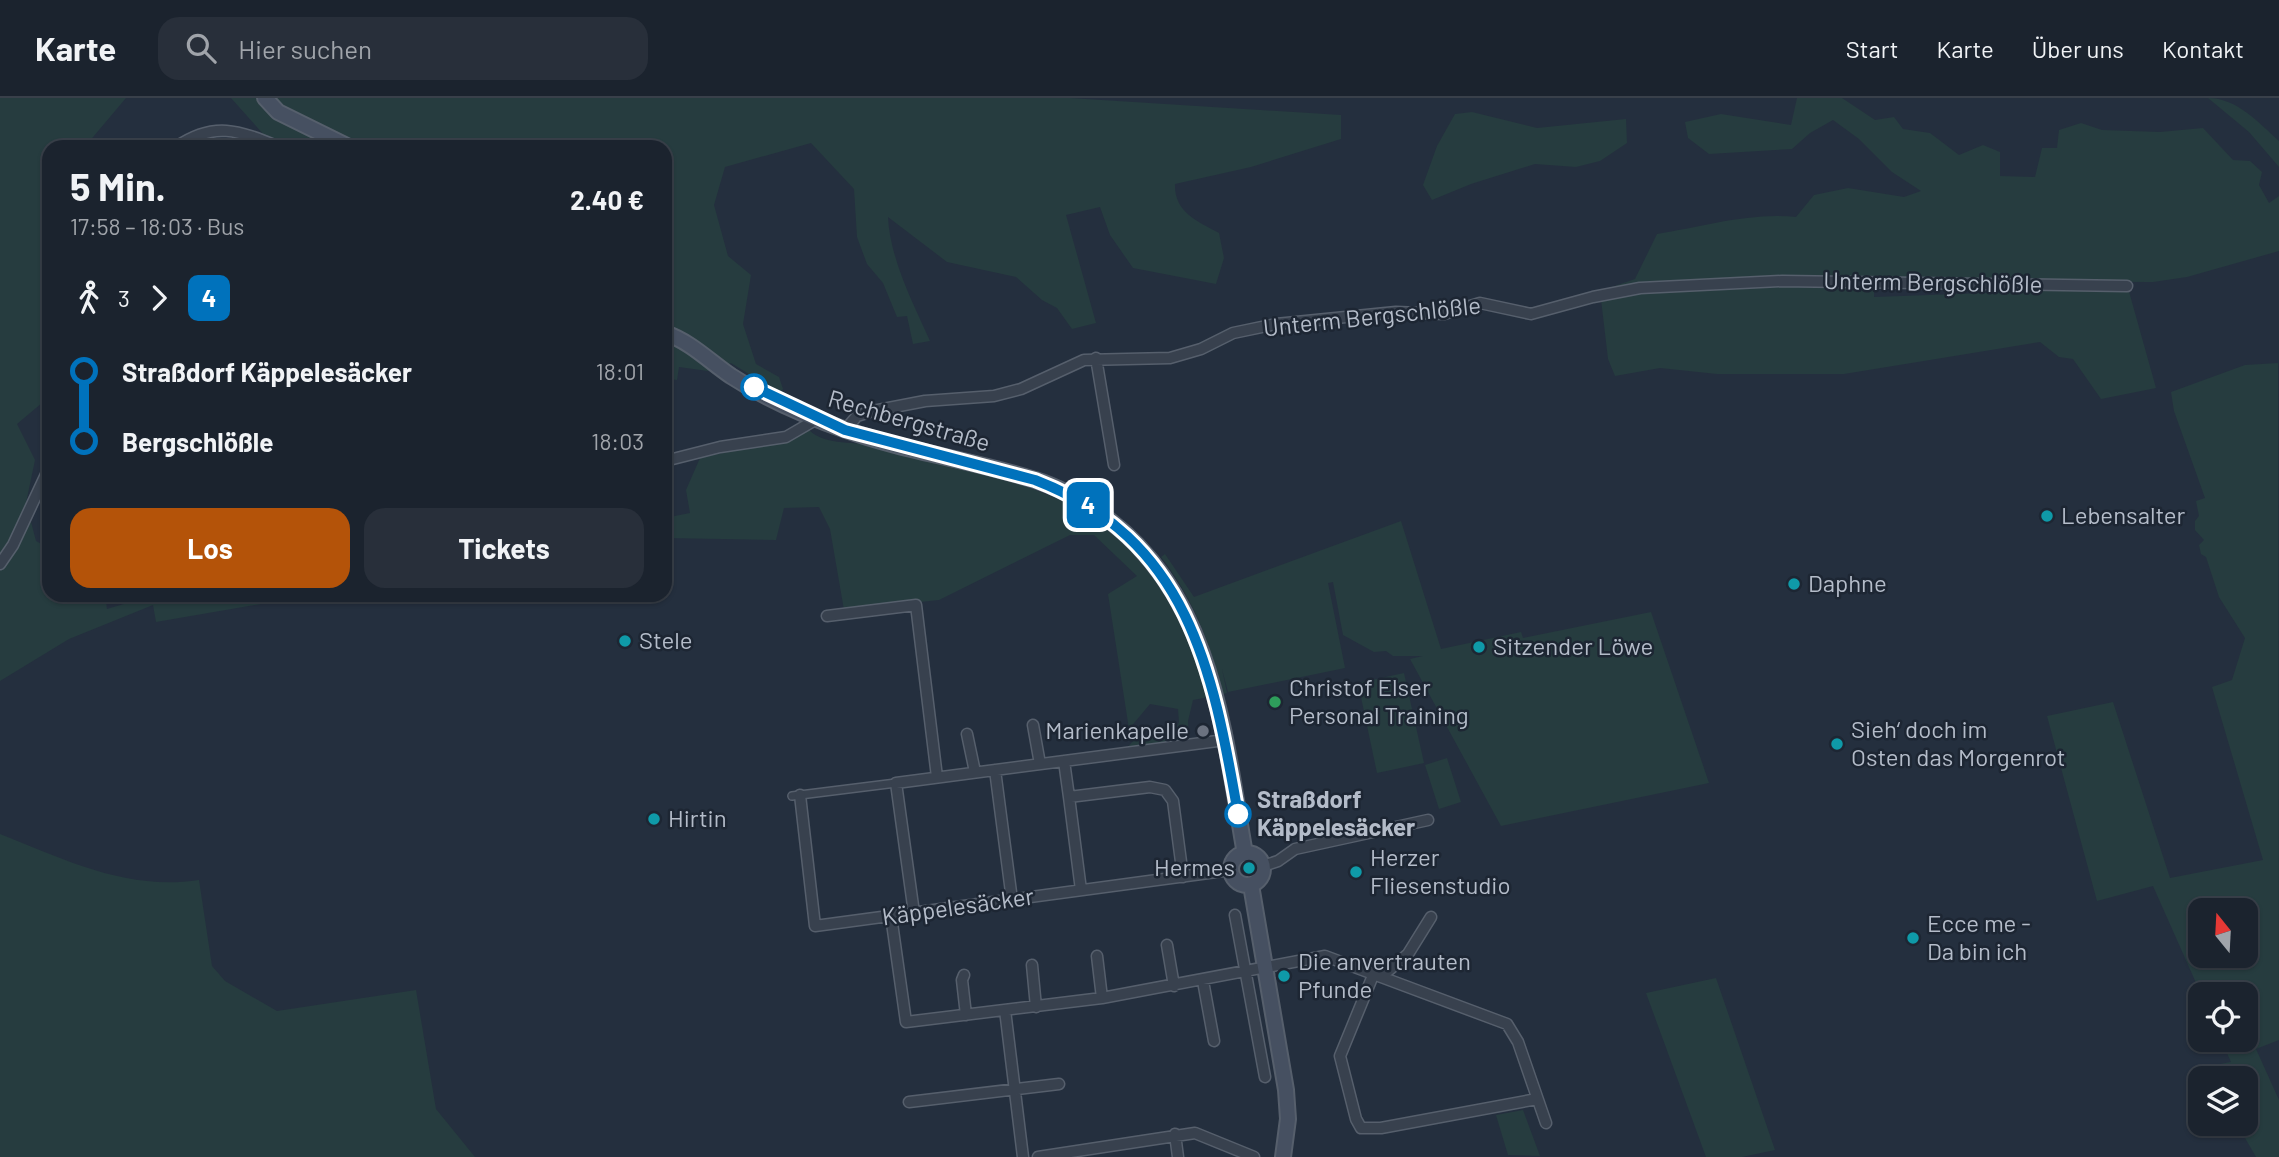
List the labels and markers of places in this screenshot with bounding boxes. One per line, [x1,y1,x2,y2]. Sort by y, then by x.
unlabelled marker [741,374,767,400]
place label: Lebensalter [2061,500,2186,529]
marker: Lebensalter [2039,508,2055,524]
place label: Daphne [1808,568,1887,597]
marker: Daphne [1786,576,1802,592]
place label: Stele [639,625,693,654]
place label: Sitzender Löwe [1493,631,1653,660]
marker: Stele [617,633,633,649]
marker: Sitzender Löwe [1471,639,1487,655]
place label: Christof Elser Personal Training [1289,672,1469,729]
marker: Christof Elser Personal Training [1267,694,1283,710]
place label: Sieh‘ doch im Osten das Morgenrot [1851,714,2066,771]
place label: Marienkapelle [1045,715,1189,744]
marker: Marienkapelle [1195,723,1211,739]
marker: Sieh‘ doch im Osten das Morgenrot [1829,736,1845,752]
place label: Straßdorf Käppelesäcker [1257,784,1415,841]
marker: Straßdorf Käppelesäcker [1225,801,1251,827]
place label: Hirtin [668,803,727,832]
marker: Hirtin [646,811,662,827]
place label: Herzer Fliesenstudio [1370,842,1511,899]
place label: Hermes [1154,852,1235,881]
marker: Hermes [1241,860,1257,876]
marker: Herzer Fliesenstudio [1348,864,1364,880]
place label: Ecce me - Da bin ich [1927,908,2031,965]
marker: Ecce me - Da bin ich [1905,930,1921,946]
place label: Die anvertrauten Pfunde [1298,946,1471,1003]
marker: Die anvertrauten Pfunde [1276,968,1292,984]

